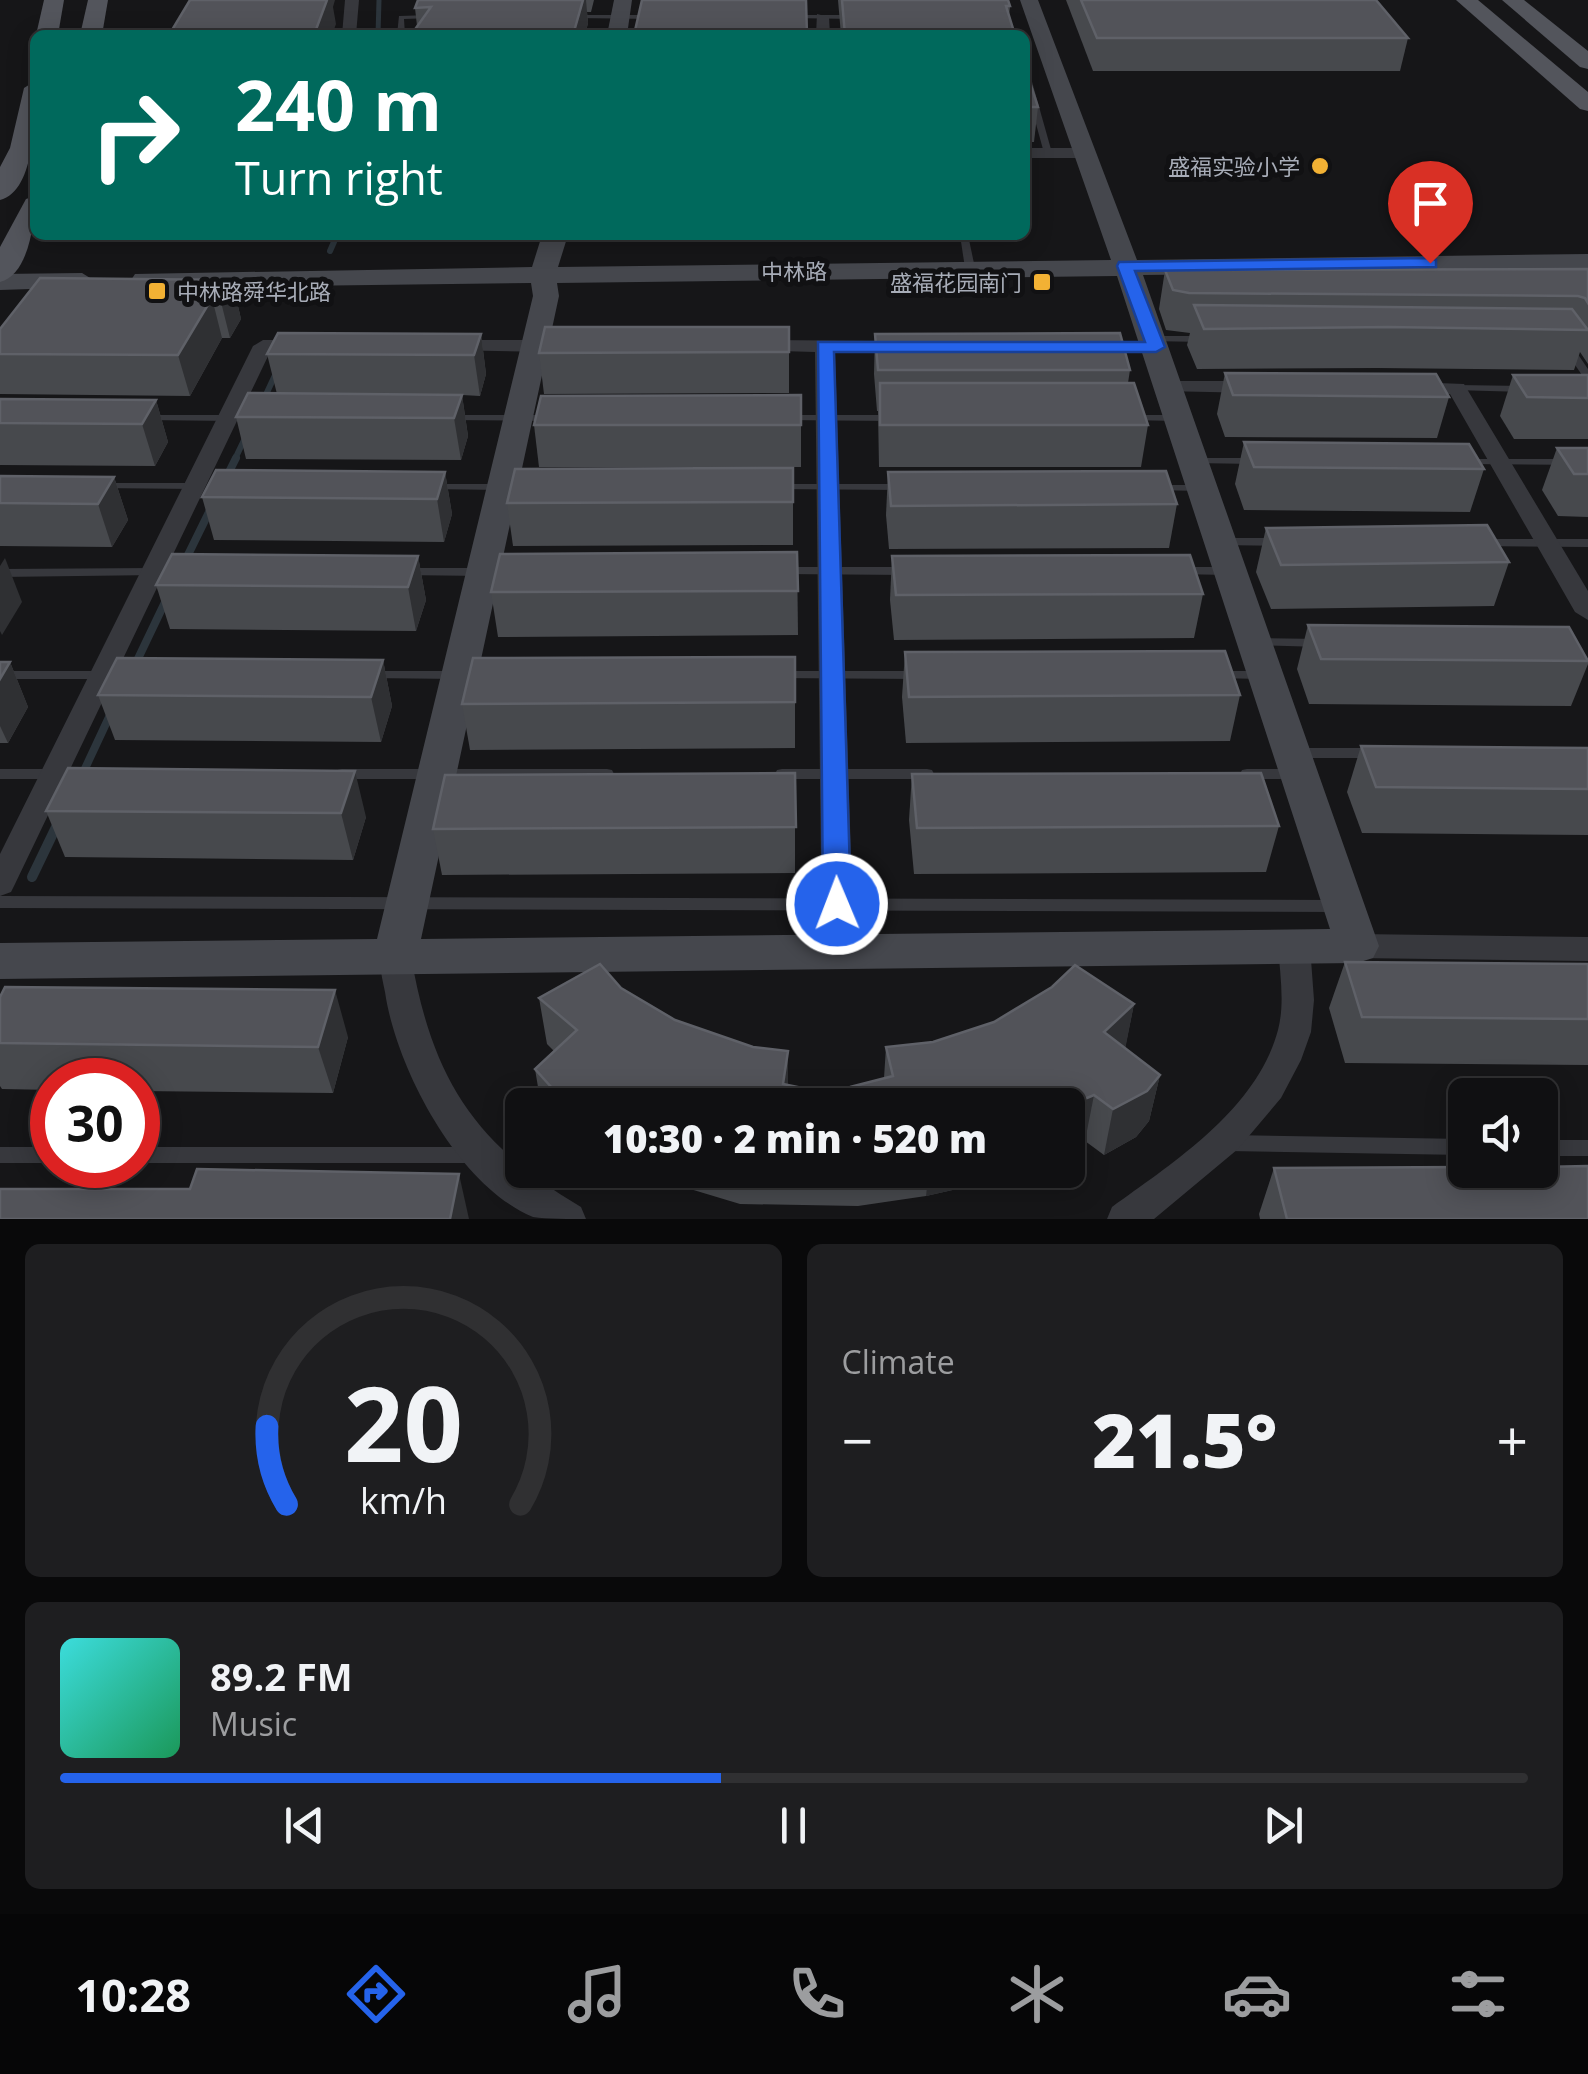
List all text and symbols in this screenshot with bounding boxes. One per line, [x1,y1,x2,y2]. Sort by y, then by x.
text: 240 m [235,56,442,152]
icon: right [70,70,200,200]
text: Turn right [235,147,443,208]
place label: 盛福实验小学 [1168,151,1300,181]
marker: 盛福实验小学 [1309,155,1331,177]
pin [1388,161,1473,264]
icon: arrive [1403,176,1458,231]
street label: 中林路 [761,255,827,287]
place label: 盛福花园南门 [890,267,1022,297]
marker: 盛福花园南门 [1031,271,1053,293]
place label: 中林路舜华北路 [177,276,331,306]
marker: 中林路舜华北路 [146,280,168,302]
position arrow [785,852,889,956]
speed limit sign: 30 [30,1058,160,1188]
map controls [1448,1078,1558,1188]
button: sound [1448,1078,1558,1188]
text: 10:30 · 2 min · 520 m [603,1112,987,1164]
text: Climate [842,1340,955,1383]
text: 20 [344,1351,463,1492]
text: 21.5° [1092,1388,1277,1490]
text: − [842,1402,873,1477]
text: + [1497,1402,1528,1477]
text: km/h [360,1476,447,1524]
text: 89.2 FM [210,1650,353,1702]
text: Music [210,1702,297,1745]
icon: previous [277,1798,332,1853]
icon: pause [766,1798,821,1853]
icon: next [1256,1798,1311,1853]
icon: directions [341,1959,411,2029]
icon: music [562,1959,632,2029]
icon: phone [782,1959,852,2029]
icon: climate [1002,1959,1072,2029]
icon: car [1222,1959,1292,2029]
icon: filters [1443,1959,1513,2029]
text: 10:28 [75,1964,191,2025]

